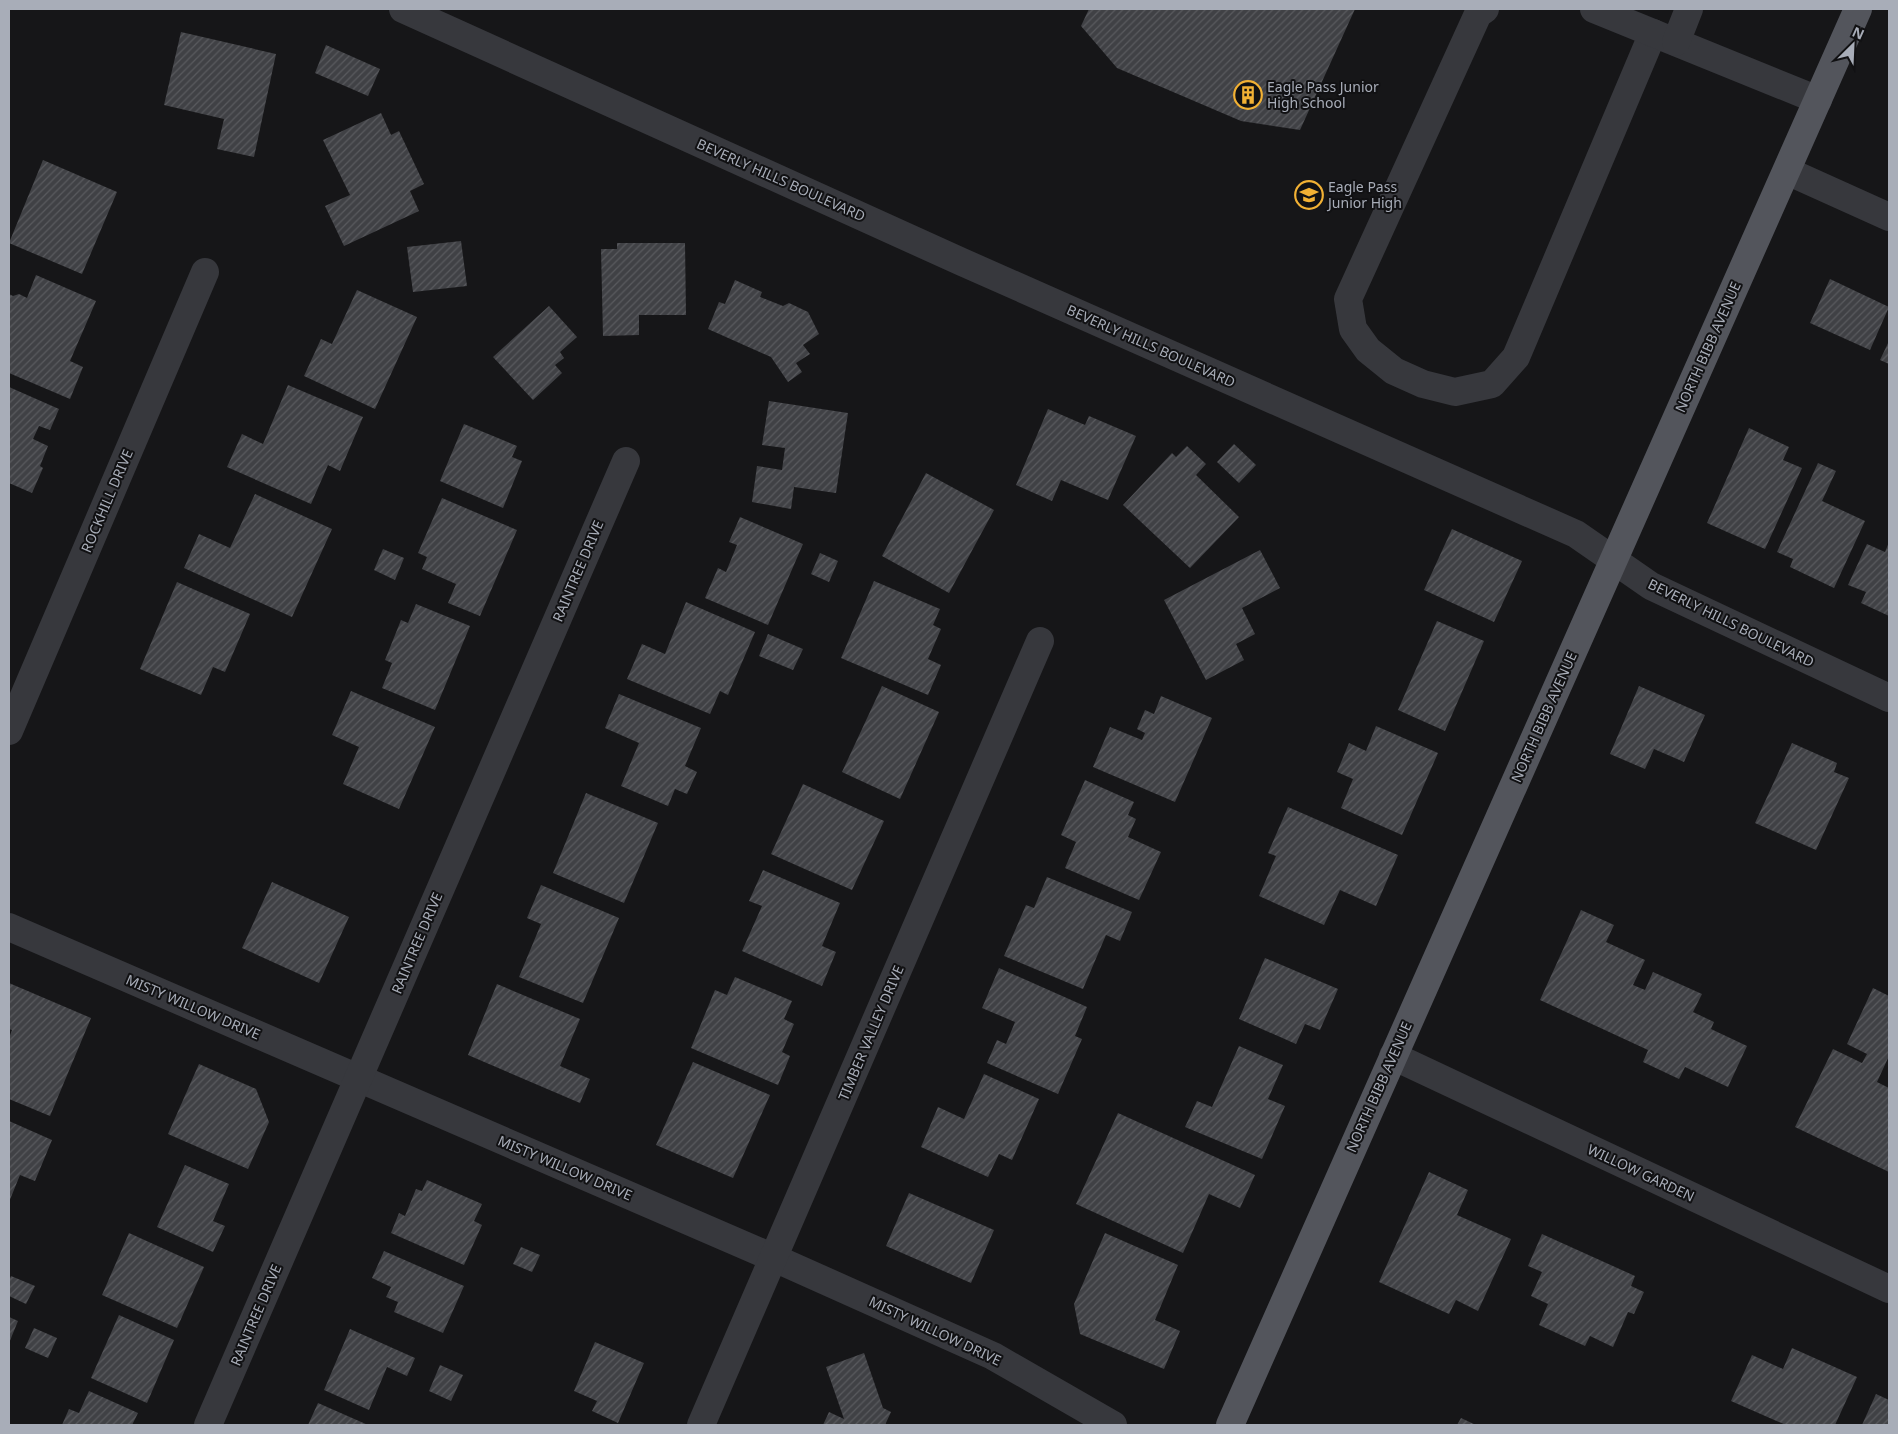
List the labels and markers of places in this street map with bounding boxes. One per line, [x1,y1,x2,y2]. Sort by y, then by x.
place label: Eagle Pass Junior High School [1267,77,1379,112]
building icon: Eagle Pass Junior High School [1233,80,1263,110]
place label: Eagle Pass Junior High [1326,177,1402,212]
school or university icon: Eagle Pass Junior High [1294,180,1324,210]

